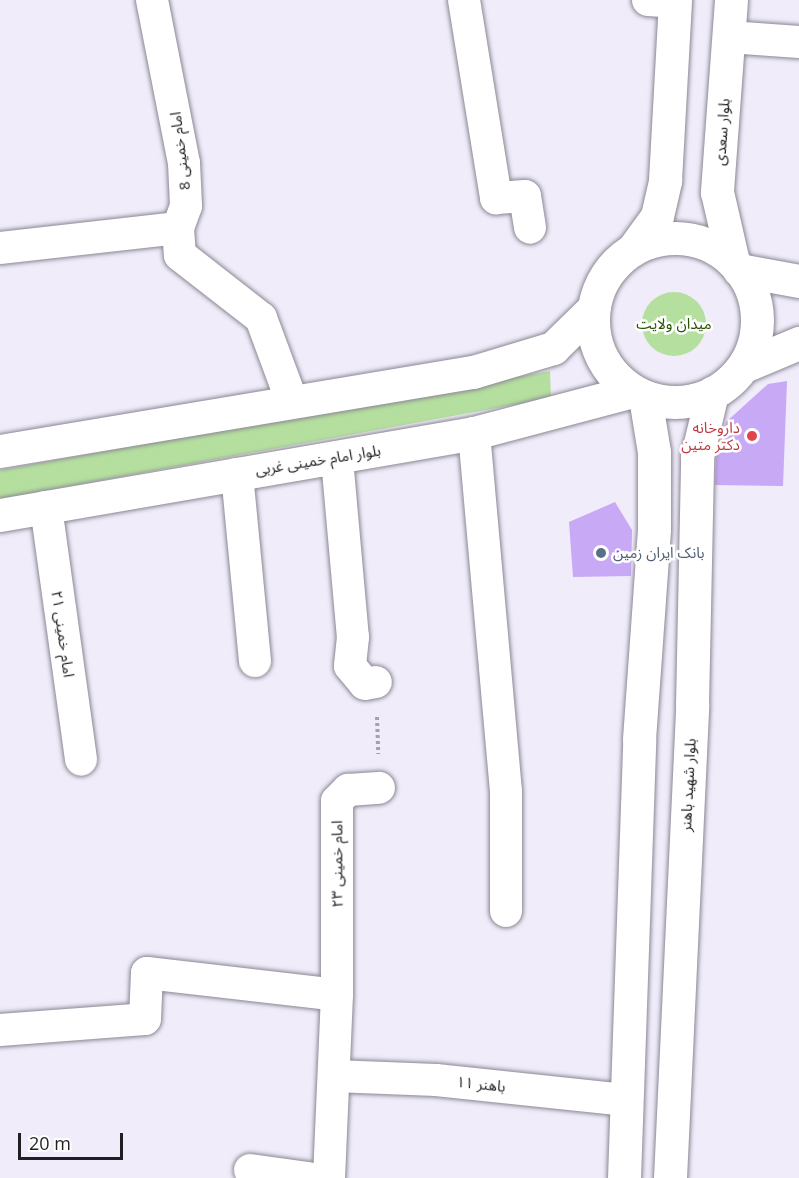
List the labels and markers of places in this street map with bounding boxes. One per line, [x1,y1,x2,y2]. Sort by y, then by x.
place label: داروخانه دکتر متین [681,418,740,453]
marker: داروخانه دکتر متین [745,429,759,443]
place label: بانک ایران زمین [613,544,705,562]
marker: بانک ایران زمین [594,546,608,560]

